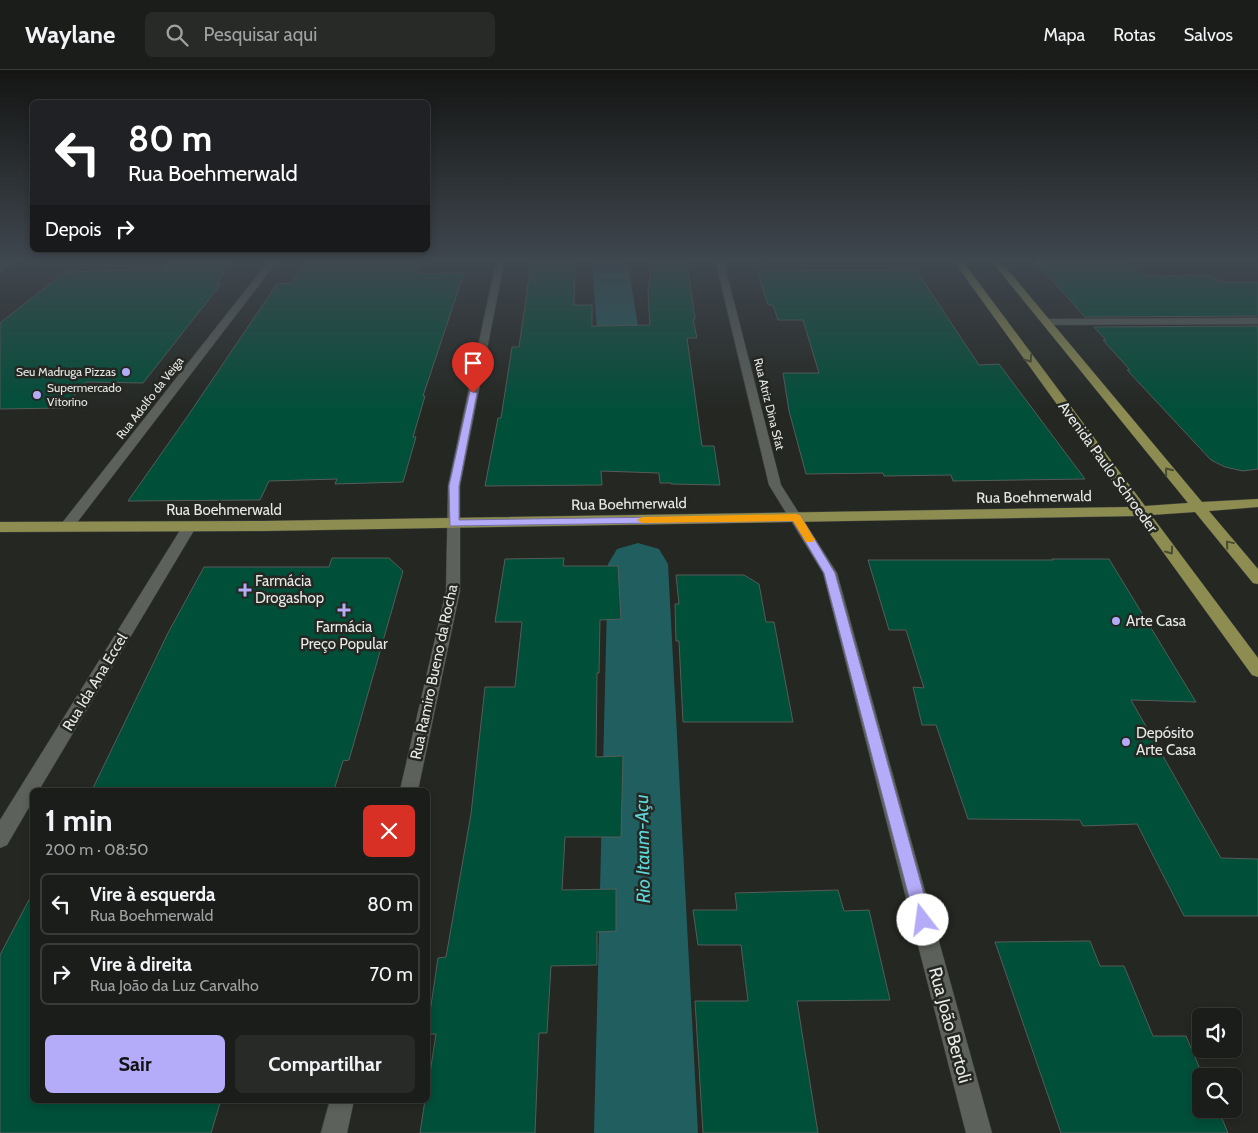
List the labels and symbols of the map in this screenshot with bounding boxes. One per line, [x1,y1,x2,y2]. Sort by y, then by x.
pin [452,342,494,393]
street label: Rua Adolfo da Veiga [113,353,187,442]
one-way arrow [1023,353,1032,363]
street label: Rua Atriz Dina Sfat [751,356,788,452]
place label: Seu Madruga Pizzas [16,364,116,379]
marker: Seu Madruga Pizzas [120,366,132,378]
place label: Supermercado Vitorino [47,380,122,409]
marker: Supermercado Vitorino [31,389,43,401]
street label: Avenida Paulo Schroeder [1054,398,1162,536]
one-way arrow [1166,468,1174,477]
street label: Rua Boehmerwald [976,487,1092,507]
street label: Rua Boehmerwald [571,494,687,514]
street label: Rua Boehmerwald [166,501,282,519]
one-way arrow [1226,541,1234,550]
one-way arrow [1164,545,1173,555]
place label: Farmácia Drogashop [255,572,324,607]
street label: Rua Ramiro Bueno da Rocha [407,582,462,761]
marker: Farmácia Drogashop [239,584,251,596]
marker: Farmácia Preço Popular [338,604,350,616]
place label: Arte Casa [1126,612,1187,630]
marker: Arte Casa [1110,615,1122,627]
place label: Farmácia Preço Popular [300,618,388,653]
street label: Rua Ida Ana Eccel [59,630,131,734]
place label: Depósito Arte Casa [1136,724,1197,759]
marker: Depósito Arte Casa [1120,736,1132,748]
water label: Rio Itaum-Açu [630,794,655,904]
position arrow [896,893,948,945]
street label: Rua João Bertoli [924,965,976,1085]

